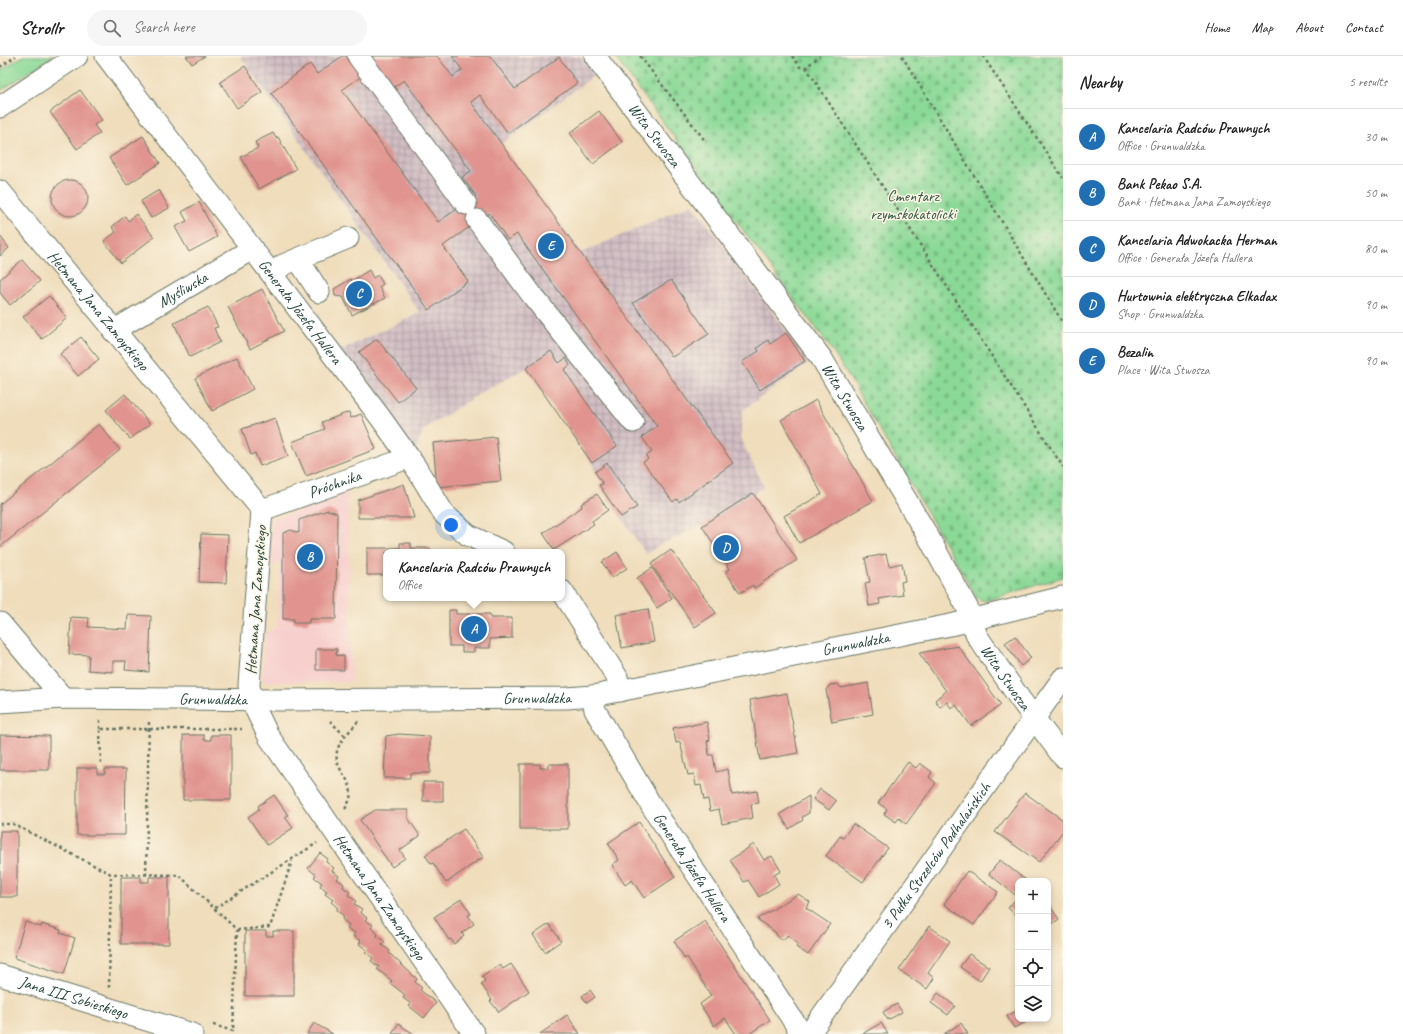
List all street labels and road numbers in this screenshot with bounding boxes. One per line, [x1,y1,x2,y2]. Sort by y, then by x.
street label: Wita Stwosza [624,99,685,172]
street label: Hetmana Jana Zamoyskiego [43,247,154,376]
street label: Generała Józefa Hallera [254,255,347,369]
street label: Myśliwska [154,267,212,312]
street label: Wita Stwosza [817,360,873,435]
street label: Próchnika [306,465,365,503]
street label: Hetmana Jana Zamoyskiego [241,524,271,675]
street label: Grunwaldzka [820,627,892,660]
street label: Wita Stwosza [976,641,1036,715]
street label: Grunwaldzka [503,688,573,708]
street label: Grunwaldzka [179,689,248,710]
street label: 3 Pułku Strzelców Podhalańskich [877,777,996,933]
street label: Generała Józefa Hallera [649,809,736,927]
street label: Hetmana Jana Zamoyskiego [329,830,431,965]
street label: Jana III Sobieskiego [16,971,131,1024]

